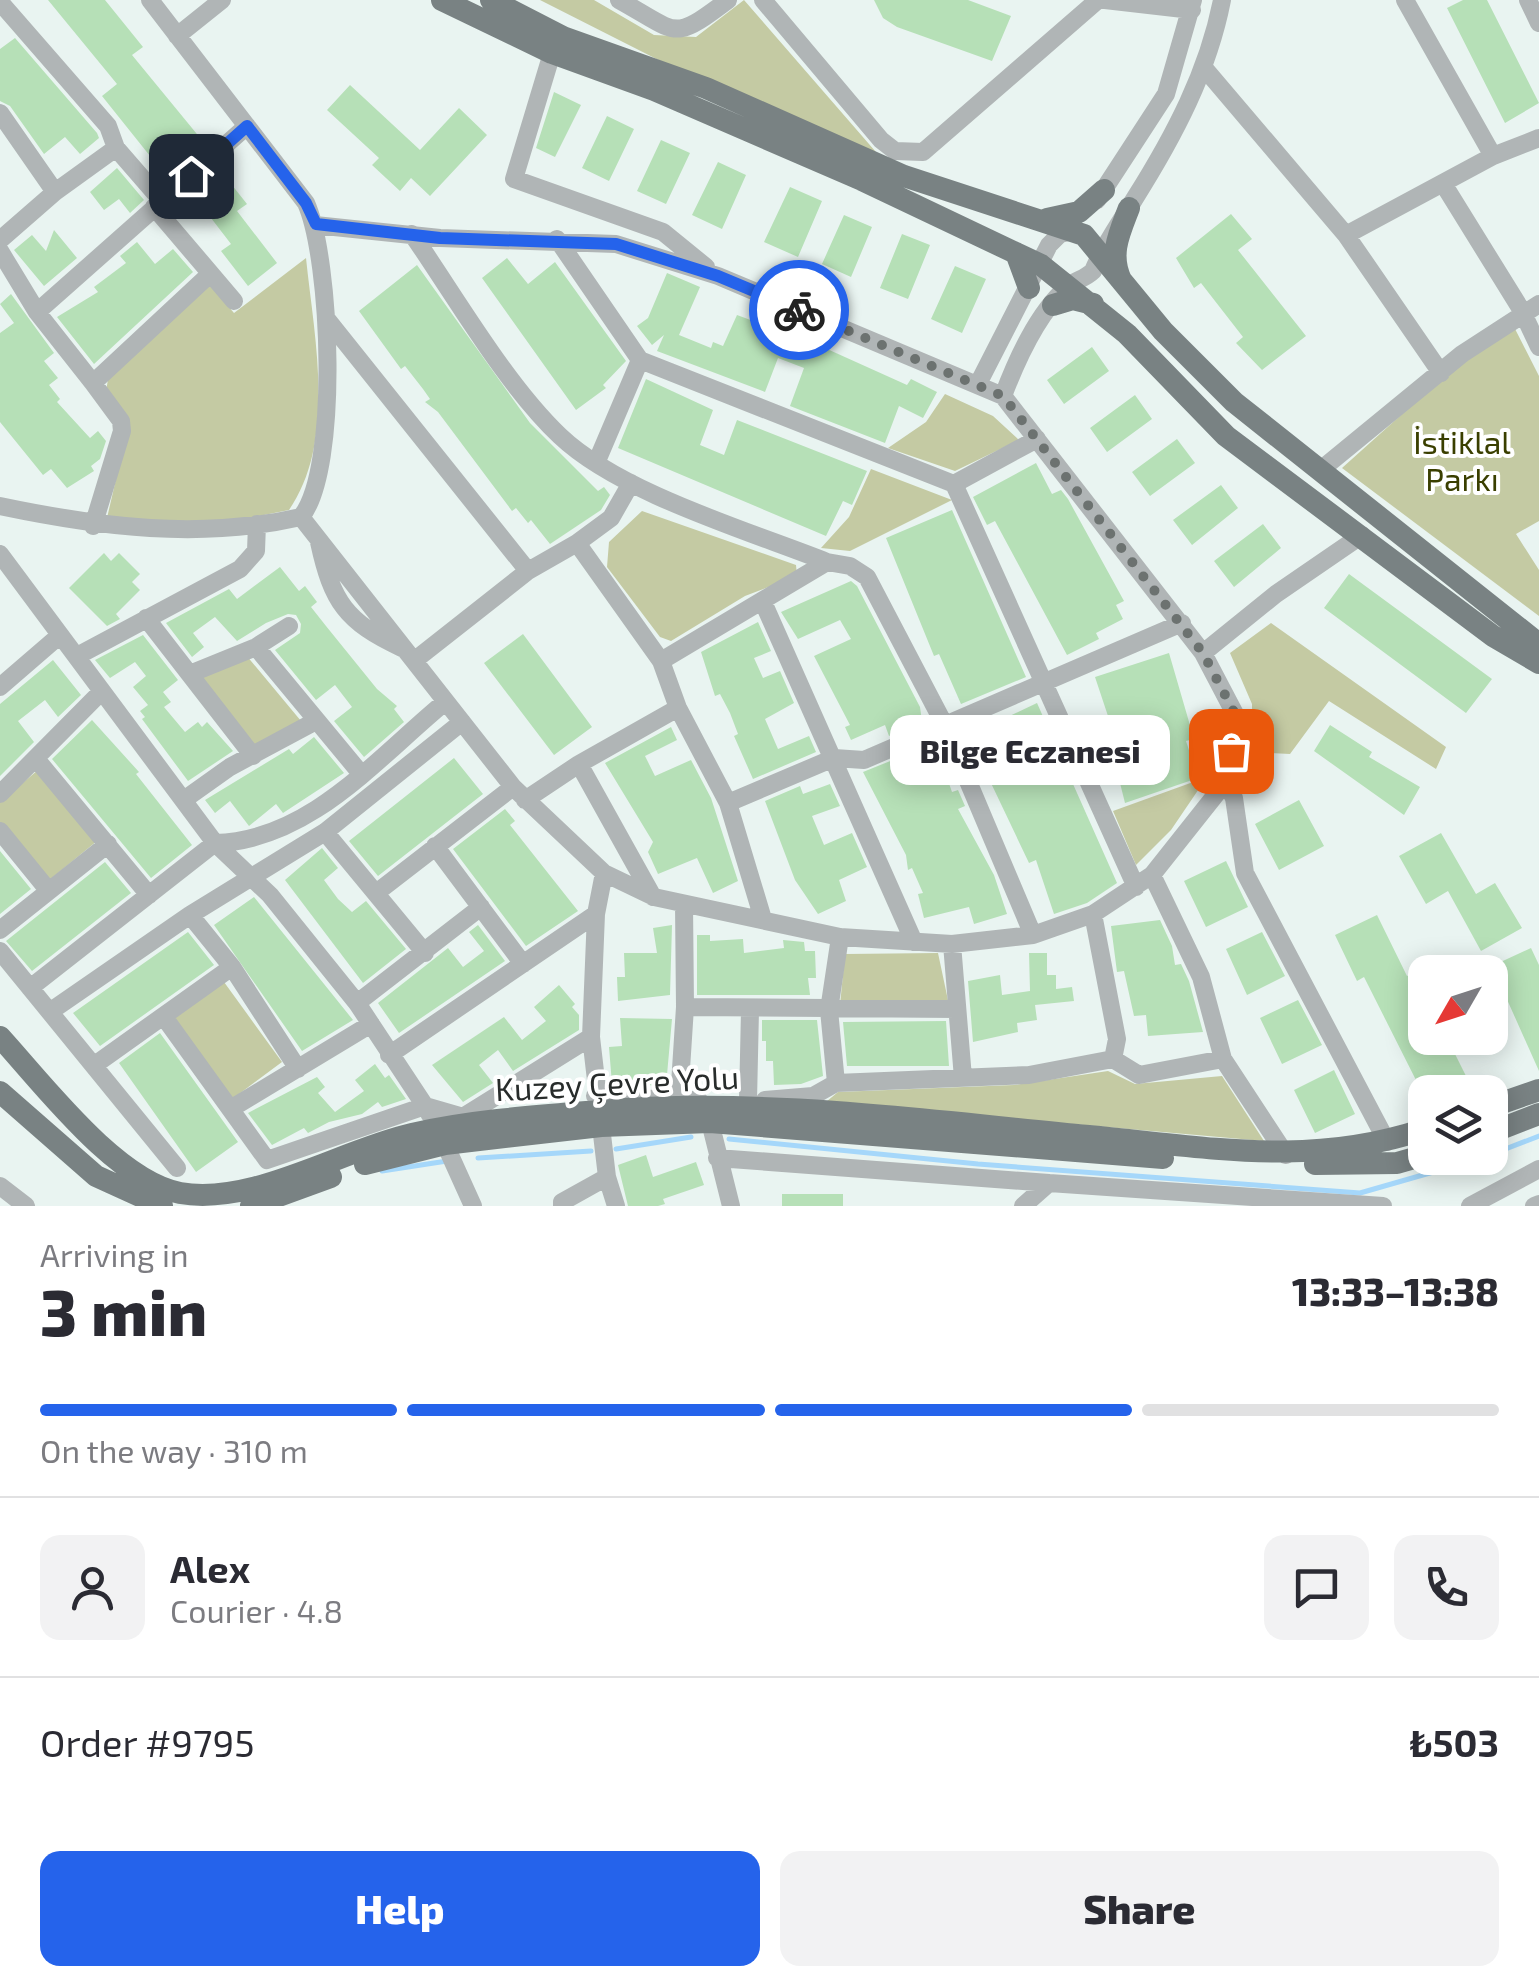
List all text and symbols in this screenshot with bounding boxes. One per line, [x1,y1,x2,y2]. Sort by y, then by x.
pin [149,134,234,219]
icon: home [164,149,219,204]
courier [749,260,849,360]
icon: bike [772,283,827,338]
park label: İstiklal Parkı [1413,422,1511,497]
pin [1189,709,1274,794]
callout: Bilge Eczanesi [891,716,1171,786]
icon: bag [1204,724,1259,779]
text: Bilge Eczanesi [919,731,1141,769]
north arrow [1408,955,1508,1055]
map controls [1408,955,1508,1175]
street label: Kuzey Çevre Yolu [494,1057,740,1109]
button: layers [1408,1075,1508,1175]
text: Arriving in [40,1235,189,1273]
text: 13:33–13:38 [1292,1268,1499,1314]
text: 3 min [40,1271,207,1349]
text: On the way · 310 m [40,1431,308,1469]
button: person [40,1535,145,1640]
button: chat [1264,1535,1369,1640]
button: phone [1394,1535,1499,1640]
text: Alex [170,1545,250,1591]
text: Courier · 4.8 [170,1591,343,1629]
text: Order #9795 [40,1719,255,1765]
text: ₺503 [1410,1719,1499,1765]
button: Help [40,1851,760,1966]
button: Share [780,1851,1499,1966]

